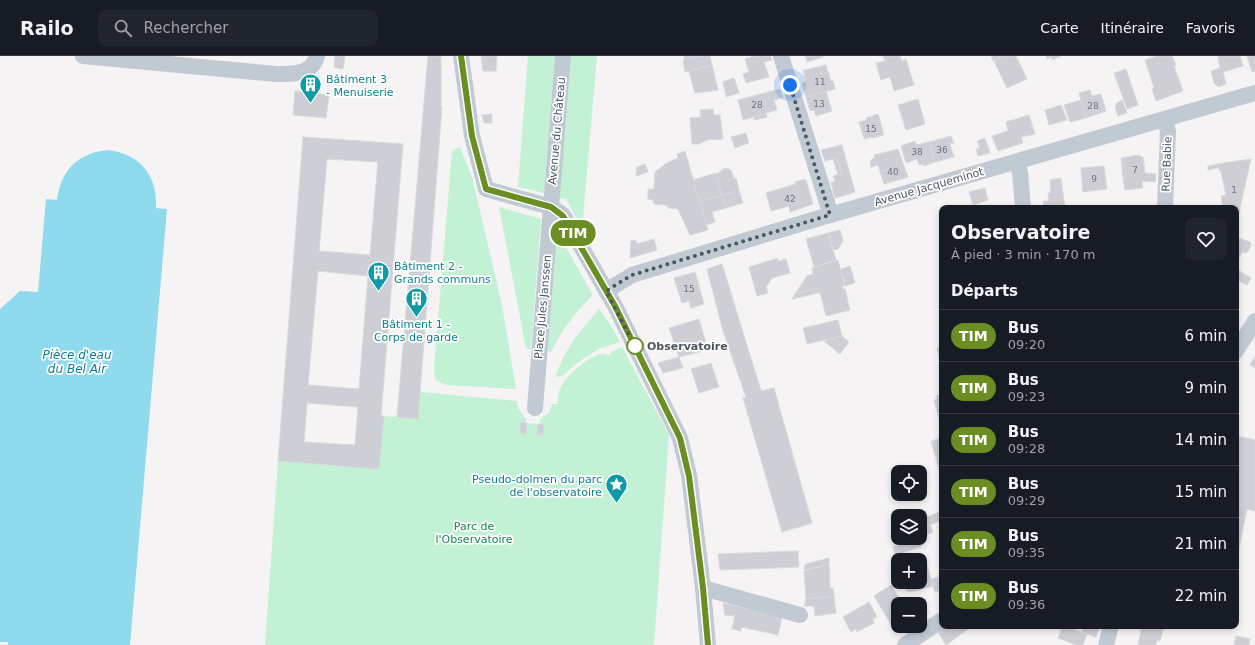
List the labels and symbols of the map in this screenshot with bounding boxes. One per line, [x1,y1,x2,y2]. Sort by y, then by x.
building icon: Bâtiment 3 - Menuiserie [298,72,324,105]
place label: Bâtiment 3 - Menuiserie [326,73,394,99]
your location [780,75,800,95]
street label: Avenue du Château [546,77,568,185]
house number: 11 [814,77,826,87]
house number: 13 [813,99,825,109]
house number: 28 [751,100,763,110]
house number: 28 [1087,101,1099,111]
house number: 15 [865,124,877,134]
street label: Rue Babie [1160,136,1174,192]
house number: 36 [936,145,948,155]
house number: 38 [911,147,923,157]
street label: Avenue Jacqueminot [873,165,986,209]
house number: 7 [1132,165,1138,175]
house number: 40 [887,167,899,177]
house number: 9 [1091,174,1097,184]
house number: 1 [1231,185,1237,195]
house number: 42 [784,194,796,204]
line badge: TIM [550,220,596,246]
street label: Place Jules Janssen [532,255,554,359]
building icon: Bâtiment 2 - Grands communs [366,259,392,292]
place label: Bâtiment 2 - Grands communs [394,260,491,286]
house number: 15 [683,284,695,294]
building icon: Bâtiment 1 - Corps de garde [403,285,429,318]
place label: Bâtiment 1 - Corps de garde [374,318,458,344]
marker: Observatoire [626,337,644,355]
place label: Observatoire [647,340,728,353]
water label: Pièce d'eau du Bel Air [42,348,112,376]
place icon: Pseudo-dolmen du parc de l'observatoire [604,472,630,505]
place label: Pseudo-dolmen du parc de l'observatoire [472,473,602,499]
park label: Parc de l'Observatoire [435,520,513,546]

